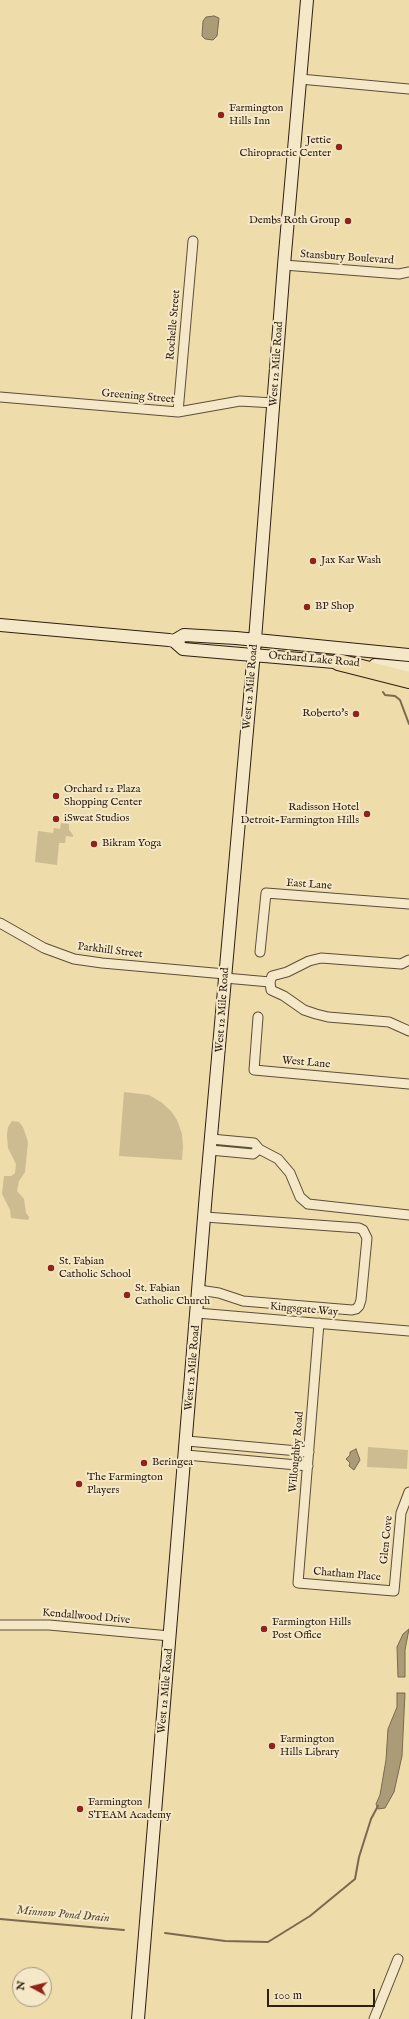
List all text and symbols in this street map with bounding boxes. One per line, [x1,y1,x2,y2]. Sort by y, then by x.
place label: Farmington Hills Inn [229,102,283,128]
marker: Farmington Hills Inn [216,110,226,120]
place label: Jettie Chiropractic Center [240,134,331,160]
marker: Jettie Chiropractic Center [334,142,344,152]
place label: Dembs Roth Group [249,214,340,228]
marker: Dembs Roth Group [343,216,353,226]
street label: Stansbury Boulevard [300,248,394,268]
street label: Rochelle Street [164,289,184,361]
street label: West 12 Mile Road [267,321,287,407]
street label: Greening Street [101,387,175,407]
place label: Jax Kar Wash [321,554,381,568]
marker: Jax Kar Wash [308,556,318,566]
place label: BP Shop [315,600,354,614]
marker: BP Shop [302,602,312,612]
street label: West 12 Mile Road [241,644,261,730]
street label: Orchard Lake Road [268,649,360,671]
place label: Roberto's [302,707,348,721]
marker: Roberto's [351,709,361,719]
place label: Orchard 12 Plaza Shopping Center [64,783,142,809]
marker: Orchard 12 Plaza Shopping Center [51,791,61,801]
place label: Radisson Hotel Detroit-Farmington Hills [241,801,359,827]
marker: Radisson Hotel Detroit-Farmington Hills [362,809,372,819]
place label: iSweat Studios [64,812,129,826]
marker: iSweat Studios [51,814,61,824]
place label: Bikram Yoga [102,837,161,851]
marker: Bikram Yoga [89,839,99,849]
street label: East Lane [286,877,332,893]
street label: Parkhill Street [77,940,143,962]
street label: West 12 Mile Road [213,967,233,1053]
street label: West Lane [281,1054,331,1072]
place label: St. Fabian Catholic School [59,1255,131,1281]
marker: St. Fabian Catholic School [46,1263,56,1273]
place label: St. Fabian Catholic Church [135,1282,210,1308]
marker: St. Fabian Catholic Church [122,1290,132,1300]
street label: Kingsgate Way [269,1300,339,1320]
street label: West 12 Mile Road [183,1325,203,1411]
street label: Willoughby Road [287,1411,307,1493]
place label: Beringea [152,1456,193,1470]
marker: Beringea [139,1458,149,1468]
place label: The Farmington Players [87,1471,163,1497]
marker: The Farmington Players [74,1479,84,1489]
street label: Glen Cove [378,1515,396,1565]
street label: Chatham Place [313,1565,381,1585]
street label: Kendallwood Drive [42,1607,130,1627]
place label: Farmington Hills Post Office [272,1616,351,1642]
marker: Farmington Hills Post Office [259,1624,269,1634]
street label: West 12 Mile Road [156,1648,176,1734]
place label: Farmington Hills Library [280,1733,339,1759]
marker: Farmington Hills Library [267,1741,277,1751]
place label: Farmington STEAM Academy [88,1796,171,1822]
marker: Farmington STEAM Academy [75,1804,85,1814]
water label: Minnow Pond Drain [16,1904,110,1926]
north arrow [12,1967,52,2007]
text: N [14,1980,29,1991]
scale bar [269,1981,377,2007]
text: 100 m [274,1988,302,2003]

